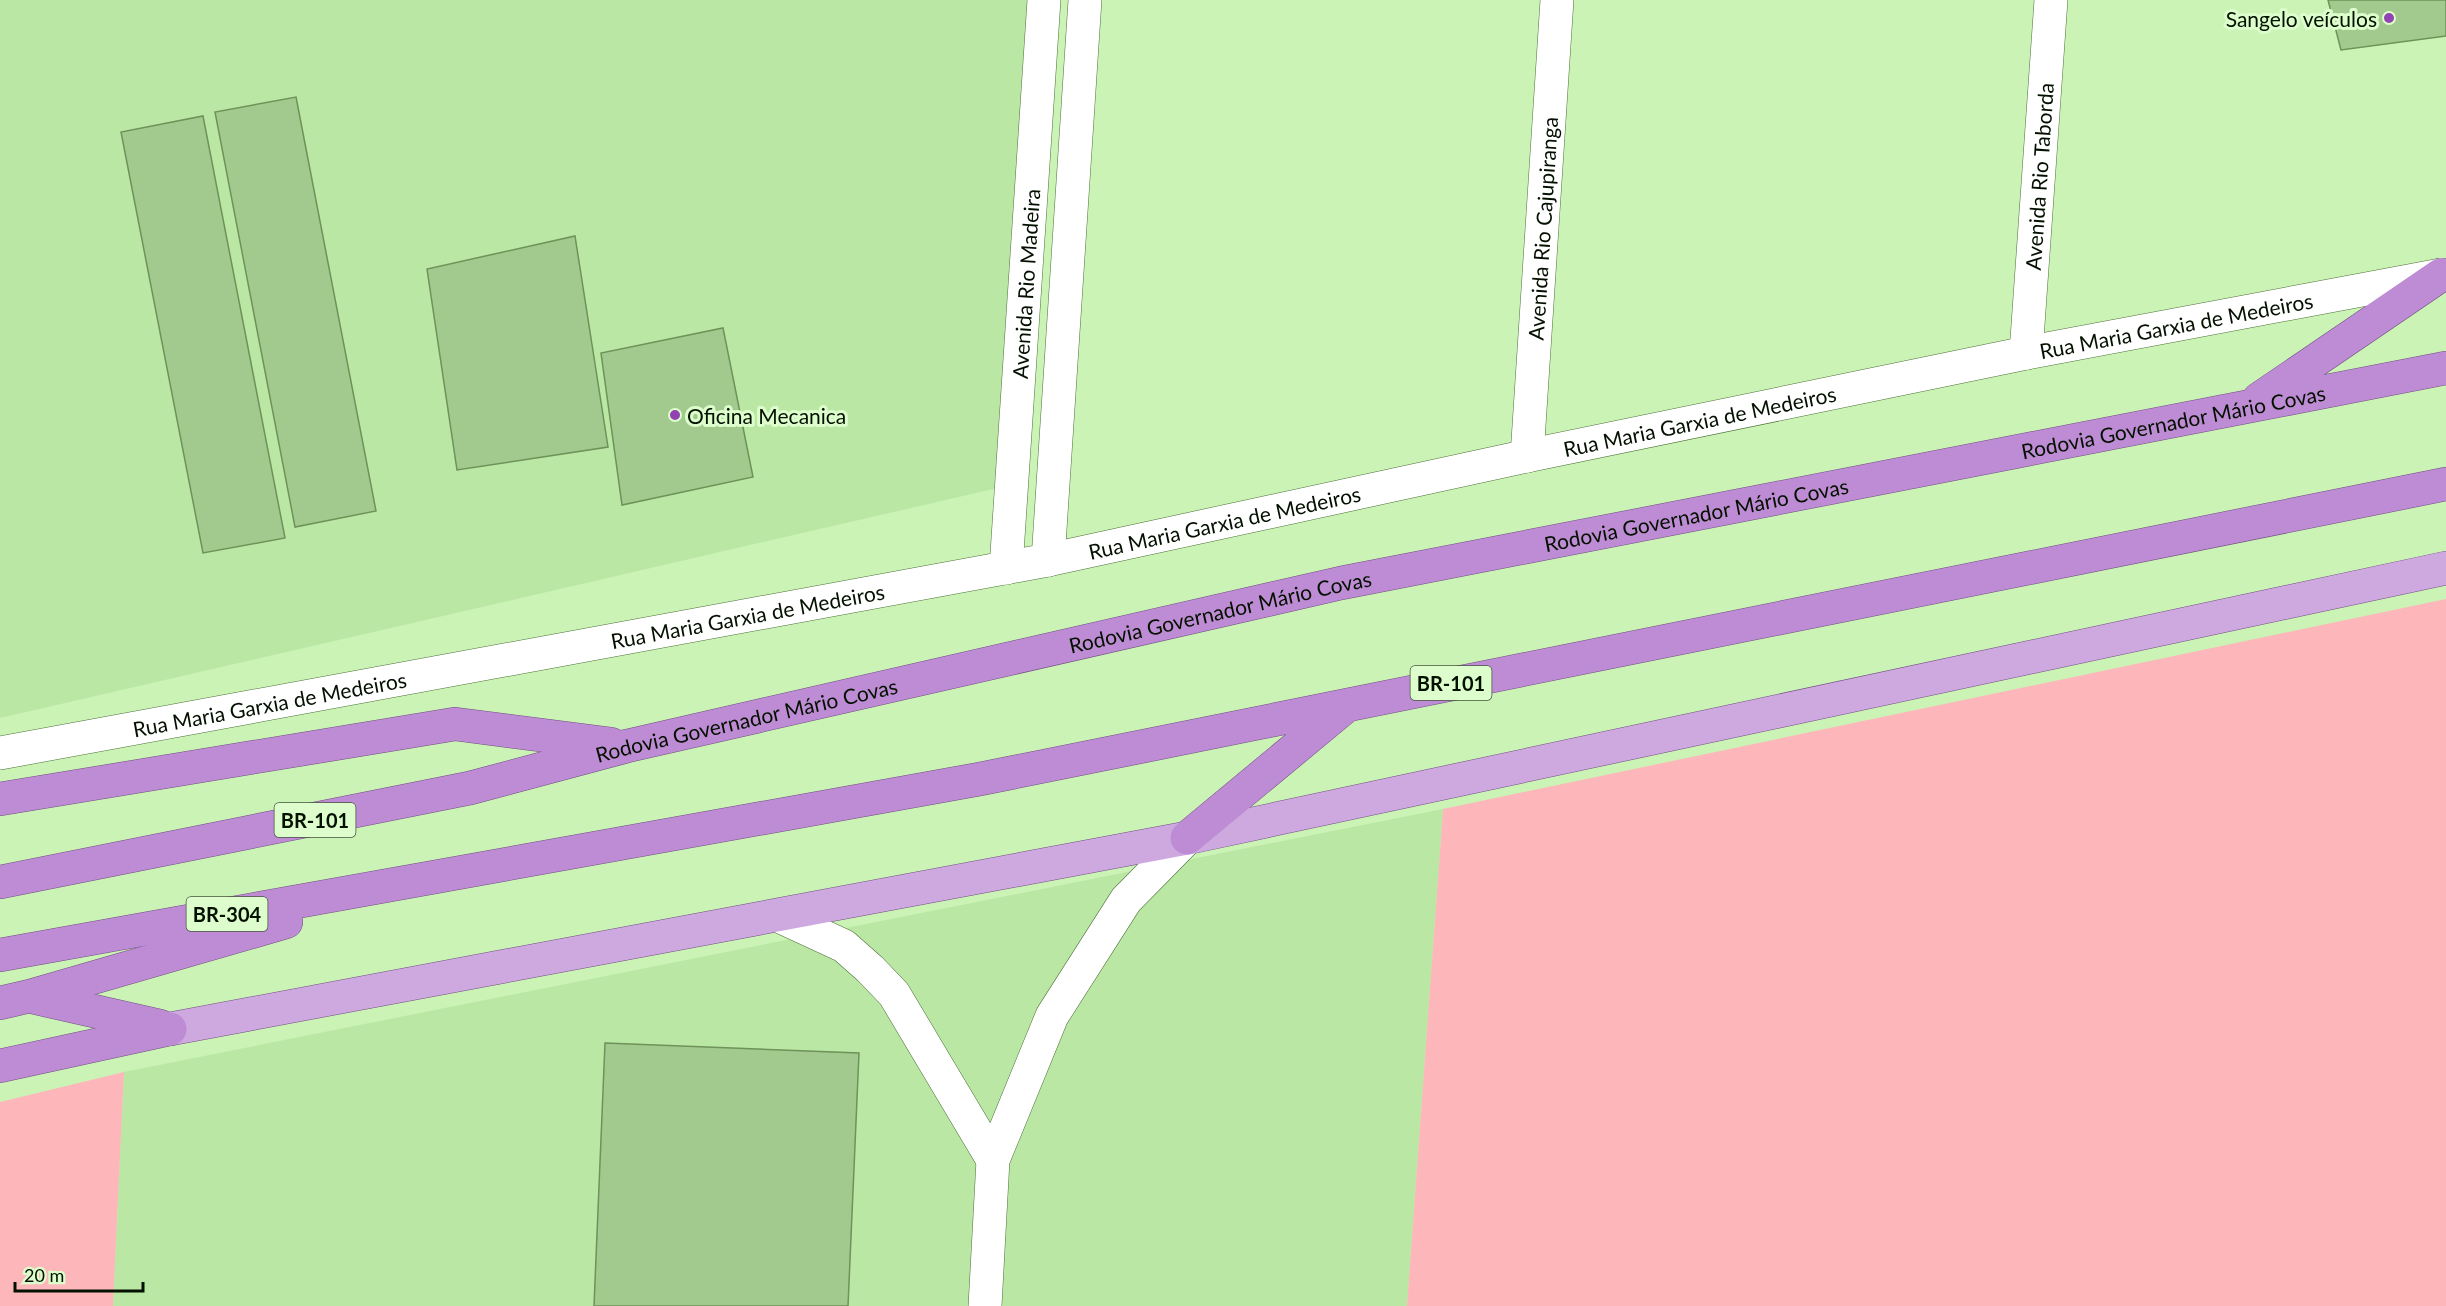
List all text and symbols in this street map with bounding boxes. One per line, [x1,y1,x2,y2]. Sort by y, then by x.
place label: Sangelo veículos [2226,6,2377,31]
marker: Sangelo veículos [2382,11,2396,25]
street label: Avenida Rio Taborda [2019,82,2058,271]
street label: Avenida Rio Cajupiranga [1522,116,1562,341]
street label: Avenida Rio Madeira [1006,188,1044,379]
street label: Rua Maria Garxia de Medeiros [2037,287,2315,363]
street label: Rodovia Governador Mário Covas [2019,379,2327,463]
street label: Rua Maria Garxia de Medeiros [1561,380,1838,461]
place label: Oficina Mecanica [687,403,846,428]
marker: Oficina Mecanica [668,408,682,422]
street label: Rodovia Governador Mário Covas [1542,472,1850,556]
street label: Rua Maria Garxia de Medeiros [1086,480,1363,563]
street label: Rodovia Governador Mário Covas [1066,565,1373,657]
street label: Rua Maria Garxia de Medeiros [609,578,886,653]
street label: Rua Maria Garxia de Medeiros [131,666,408,741]
road number: BR-101 [1410,666,1492,700]
street label: Rodovia Governador Mário Covas [592,672,900,766]
road number: BR-101 [274,803,356,837]
road number: BR-304 [186,897,268,931]
scale bar [15,1255,142,1293]
text: 20 m [24,1264,64,1286]

